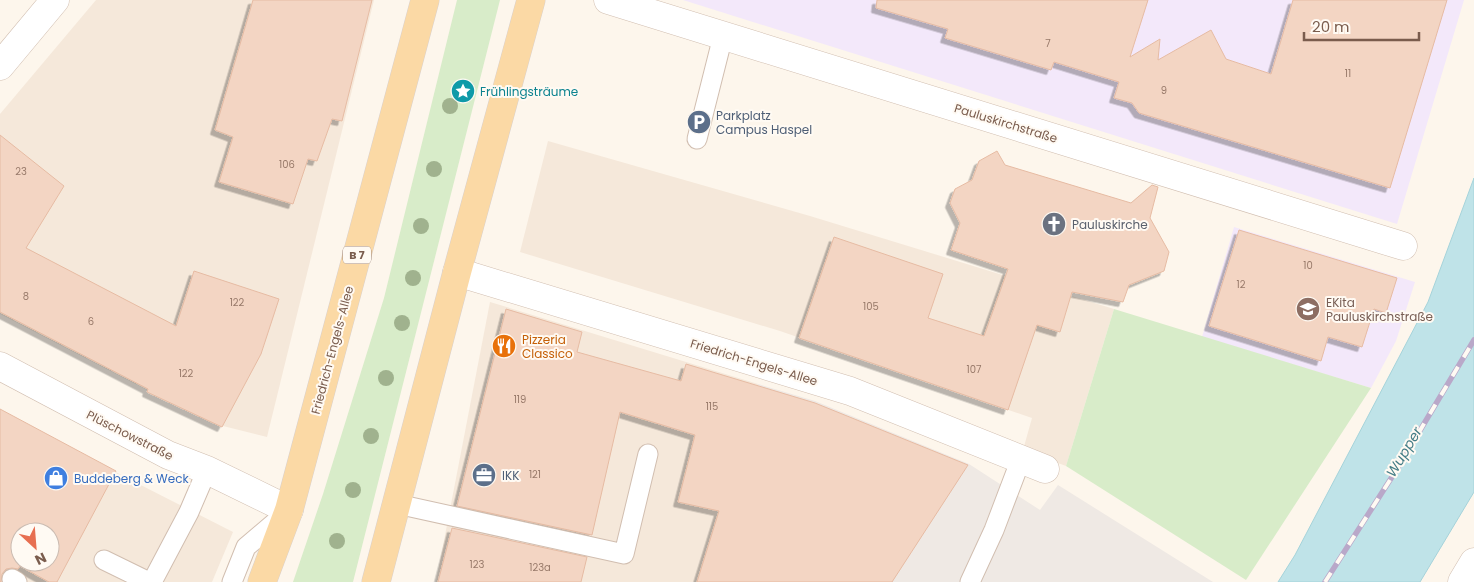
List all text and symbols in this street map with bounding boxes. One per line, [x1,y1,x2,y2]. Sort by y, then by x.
scale bar [1304,10,1419,42]
text: 20 m [1312,16,1350,37]
house number: 7 [1045,36,1051,51]
house number: 11 [1345,66,1351,81]
place icon: Frühlingsträume [450,78,476,104]
place label: Frühlingsträume [480,83,578,100]
house number: 9 [1161,83,1167,98]
street label: Pauluskirchstraße [952,99,1060,147]
place label: Parkplatz Campus Haspel [716,107,812,138]
parking icon: Parkplatz Campus Haspel [686,109,712,135]
house number: 106 [279,157,295,172]
house number: 23 [15,164,27,179]
church icon: Pauluskirche [1041,211,1067,237]
place label: Pauluskirche [1072,216,1148,233]
road number: B 7 [343,246,371,264]
house number: 10 [1303,258,1313,273]
house number: 12 [1237,277,1246,292]
street label: Friedrich-Engels-Allee [307,284,357,416]
house number: 8 [23,289,29,304]
place label: EKita Pauluskirchstraße [1326,294,1433,325]
house number: 122 [230,295,245,310]
school or university icon: EKita Pauluskirchstraße [1295,296,1321,322]
house number: 105 [863,299,879,314]
house number: 6 [88,314,94,329]
place label: Pizzeria Classico [522,331,573,362]
restaurant icon: Pizzeria Classico [491,333,517,359]
street label: Friedrich-Engels-Allee [688,335,820,389]
house number: 107 [967,362,982,377]
house number: 122 [179,366,194,381]
house number: 119 [514,392,526,407]
house number: 115 [706,399,718,414]
street label: Plüschowstraße [84,406,176,464]
water label: Wupper [1381,422,1427,481]
office icon: IKK [471,462,497,488]
shop icon: Buddeberg & Weck [43,465,69,491]
place label: IKK [502,467,519,484]
house number: 121 [529,467,541,482]
place label: Buddeberg & Weck [74,470,190,487]
north arrow [10,522,60,572]
text: N [32,547,50,570]
house number: 123 [470,557,485,572]
house number: 123a [529,560,551,575]

